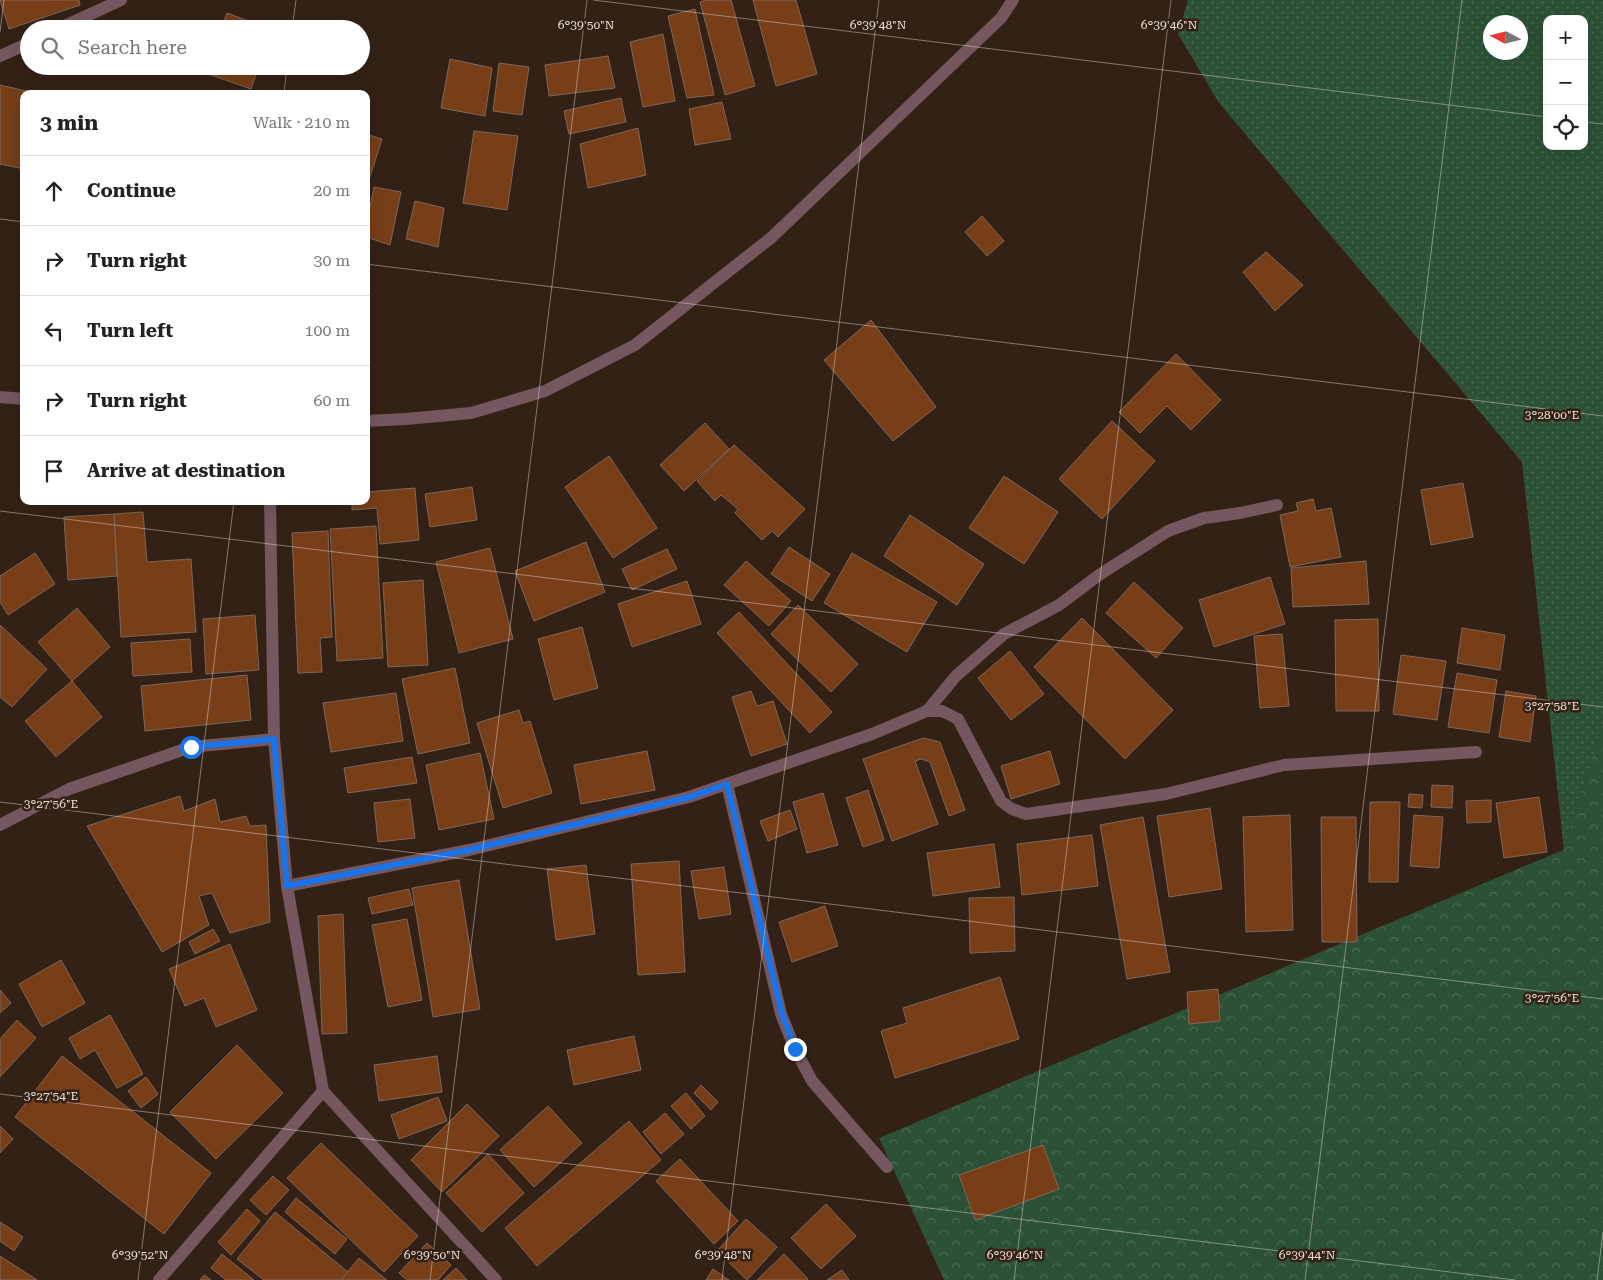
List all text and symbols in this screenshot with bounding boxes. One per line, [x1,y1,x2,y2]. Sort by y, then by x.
north arrow [1483,15,1528,60]
map controls [1543,15,1588,150]
button: + [1543,15,1588,60]
text: 6°39'50"N [558,18,615,32]
text: 6°39'48"N [850,18,907,32]
text: 6°39'46"N [1141,18,1198,32]
search box [20,20,370,75]
icon: search [38,34,66,62]
text: Search here [78,36,187,59]
button: − [1543,60,1588,105]
button: locate [1543,105,1588,150]
text: 3 min [40,111,98,135]
text: Walk · 210 m [253,113,350,132]
icon: ahead [40,177,68,205]
text: Continue [87,179,176,202]
text: 20 m [313,181,350,200]
icon: right [40,247,68,275]
text: Turn right [87,249,187,272]
text: 30 m [313,251,350,270]
icon: left [40,317,68,345]
text: Turn left [87,319,173,342]
text: 100 m [304,321,350,340]
icon: right [40,387,68,415]
text: Turn right [87,389,187,412]
text: 60 m [313,391,350,410]
text: 3°28'00"E [1525,408,1579,422]
icon: arrive [40,457,68,485]
text: Arrive at destination [87,459,285,482]
text: 3°27'58"E [1525,699,1579,713]
route start [180,736,203,759]
text: 3°27'56"E [24,797,78,811]
text: 3°27'56"E [1525,991,1579,1005]
route end [784,1038,807,1061]
text: 3°27'54"E [24,1089,78,1103]
text: 6°39'52"N [112,1248,169,1262]
text: 6°39'50"N [404,1248,461,1262]
text: 6°39'48"N [695,1248,752,1262]
text: 6°39'46"N [987,1248,1044,1262]
text: 6°39'44"N [1279,1248,1336,1262]

